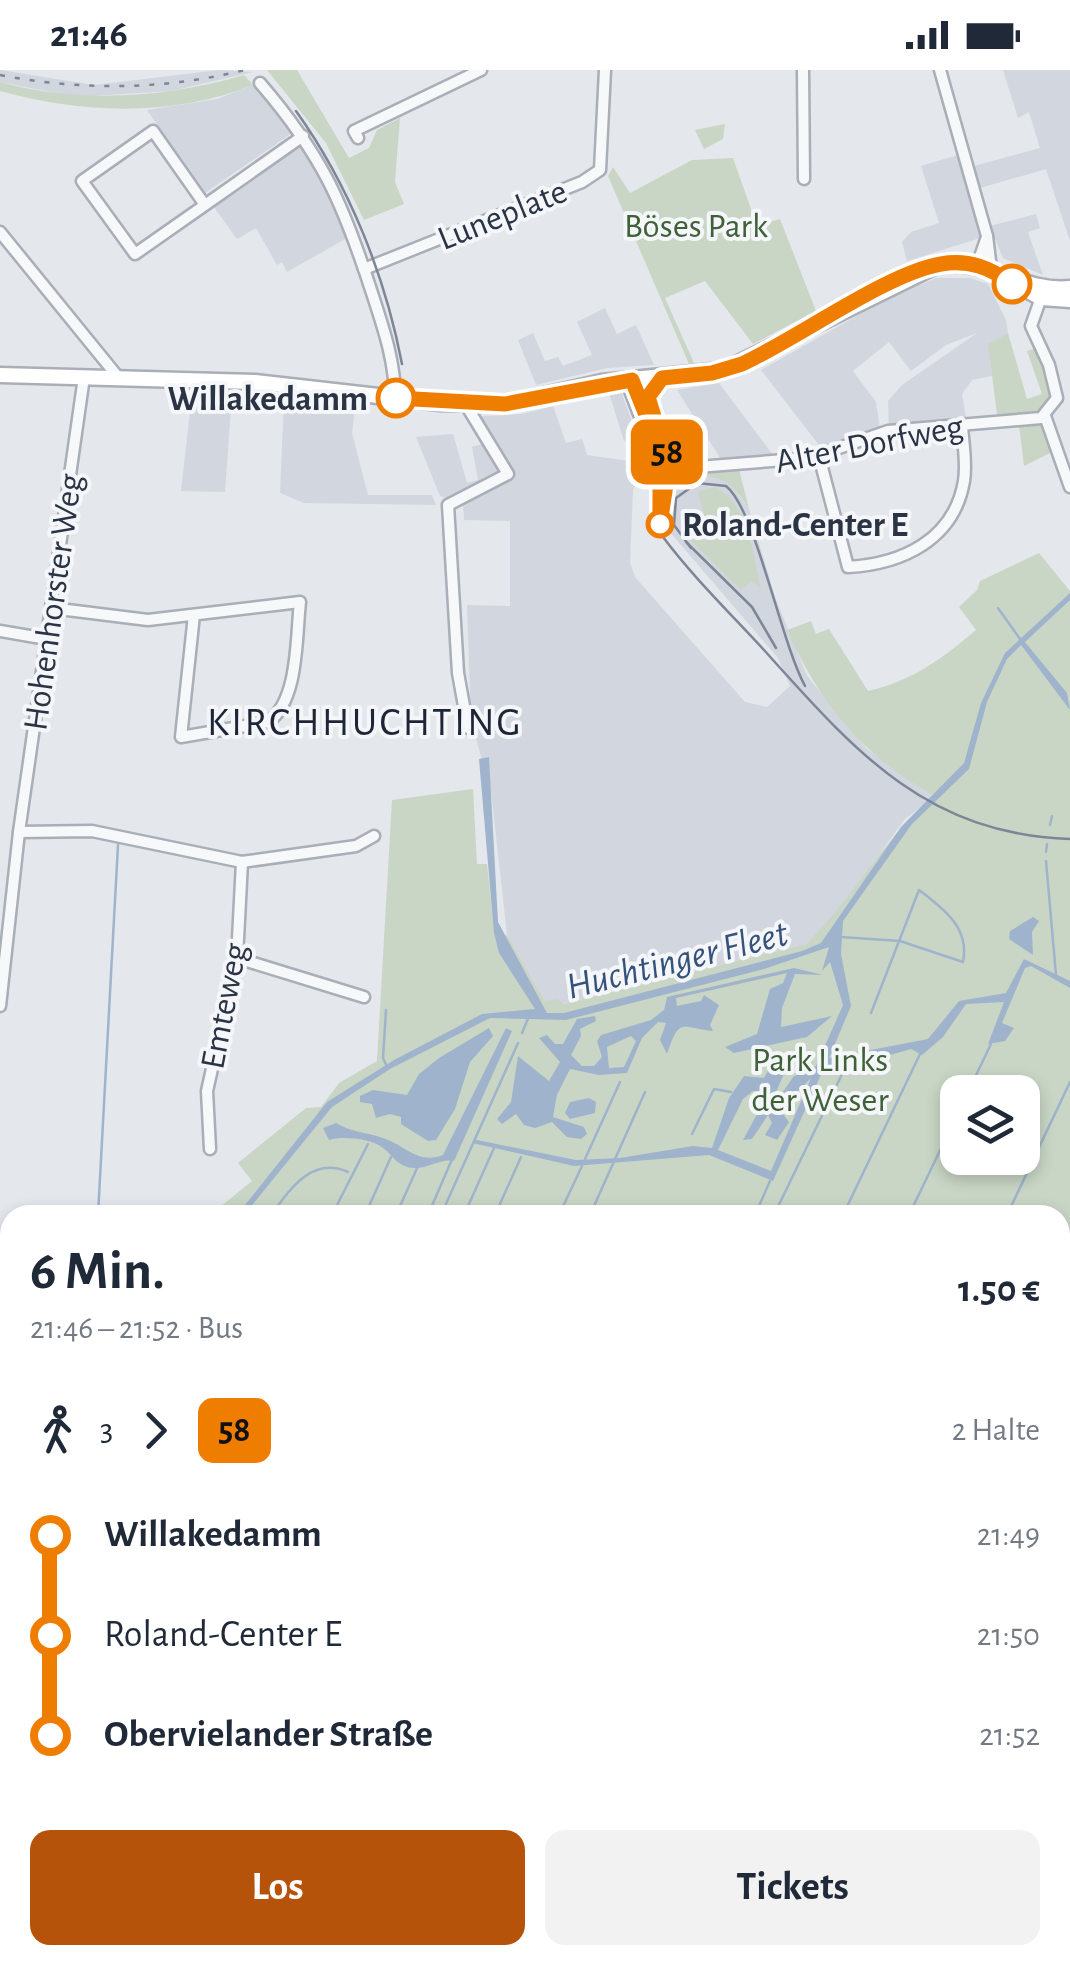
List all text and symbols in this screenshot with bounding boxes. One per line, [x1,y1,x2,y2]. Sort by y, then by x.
text: 21:46 [50,16,128,54]
street label: Luneplate [433,174,572,257]
park label: Böses Park [624,209,768,244]
unlabelled marker [993,265,1031,303]
marker: Willakedamm [377,379,415,417]
place label: Willakedamm [167,382,368,417]
street label: Alter Dorfweg [772,409,966,480]
line badge: 58 [622,420,712,484]
text: 58 [651,435,683,470]
street label: Hohenhorster Weg [18,472,89,733]
place label: Roland-Center E [682,508,908,543]
marker: Roland-Center E [647,511,673,537]
district label: KIRCHHUCHTING [207,703,523,743]
water label: Huchtinger Fleet [563,915,793,1007]
street label: Emteweg [195,940,254,1072]
park label: Park Links der Weser [751,1043,889,1118]
map controls [940,1075,1040,1175]
button: layers [940,1075,1040,1175]
text: 6 Min. [30,1244,165,1299]
text: 1.50 € [958,1271,1040,1309]
text: 21:46 – 21:52 · Bus [30,1312,243,1344]
icon: walk [30,1403,85,1458]
icon: forward [128,1403,183,1458]
text: 58 [218,1413,251,1448]
text: 3 [100,1414,113,1446]
text: 2 Halte [952,1414,1040,1446]
text: Willakedamm [104,1516,322,1554]
text: 21:49 [977,1519,1040,1551]
text: Roland-Center E [104,1616,342,1654]
text: 21:50 [977,1619,1040,1651]
text: Obervielander Straße [104,1716,433,1754]
text: 21:52 [979,1719,1040,1751]
button: Los [30,1830,525,1945]
button: Tickets [545,1830,1040,1945]

